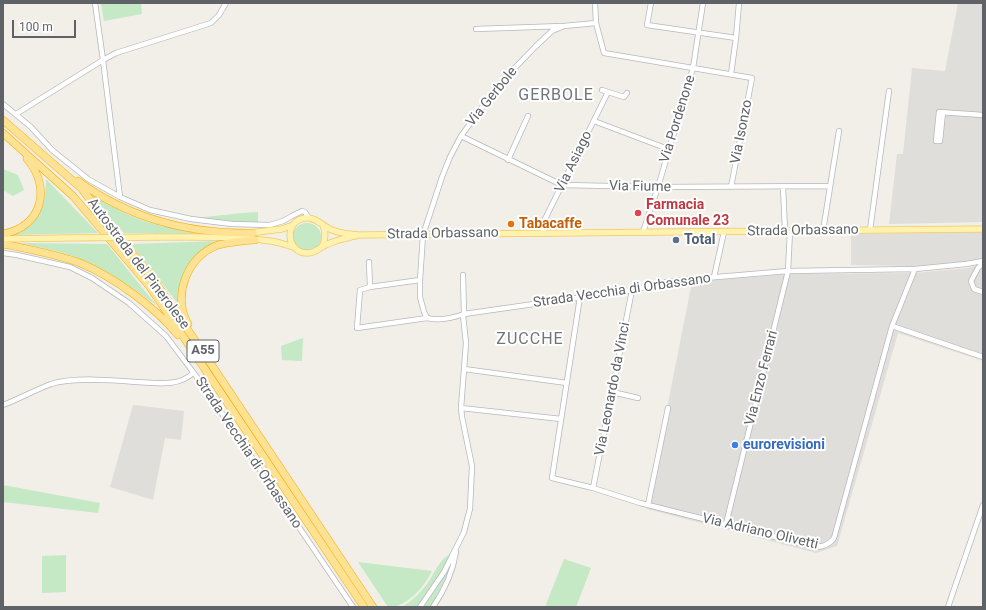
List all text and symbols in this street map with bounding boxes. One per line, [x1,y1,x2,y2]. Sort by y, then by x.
scale bar [14,12,78,38]
text: 100 m [19,20,53,34]
street label: Via Gerbole [463,64,521,130]
street label: Via Pordenone [657,73,699,165]
district label: GERBOLE [518,86,594,106]
street label: Via Isonzo [728,99,756,165]
street label: Via Asiago [552,128,596,196]
street label: Via Fiume [609,178,671,196]
street label: Autostrada del Pinerolese [83,195,193,333]
place label: Farmacia Comunale 23 [646,197,729,230]
marker: Farmacia Comunale 23 [633,208,643,218]
place label: Tabacaffe [519,216,582,232]
marker: Tabacaffe [506,219,516,229]
street label: Strada Orbassano [747,222,859,240]
street label: Strada Orbassano [387,225,499,243]
place label: Total [684,232,715,248]
marker: Total [671,235,681,245]
street label: Strada Vecchia di Orbassano [532,270,712,312]
street label: Via Leonardo da Vinci [592,321,634,457]
street label: Via Enzo Ferrari [742,329,782,427]
district label: ZUCCHE [496,330,564,350]
road number: A55 [187,340,219,362]
street label: Strada Vecchia di Orbassano [191,374,305,532]
place label: eurorevisioni [743,437,825,453]
marker: eurorevisioni [730,440,740,450]
street label: Via Adriano Olivetti [700,510,820,554]

